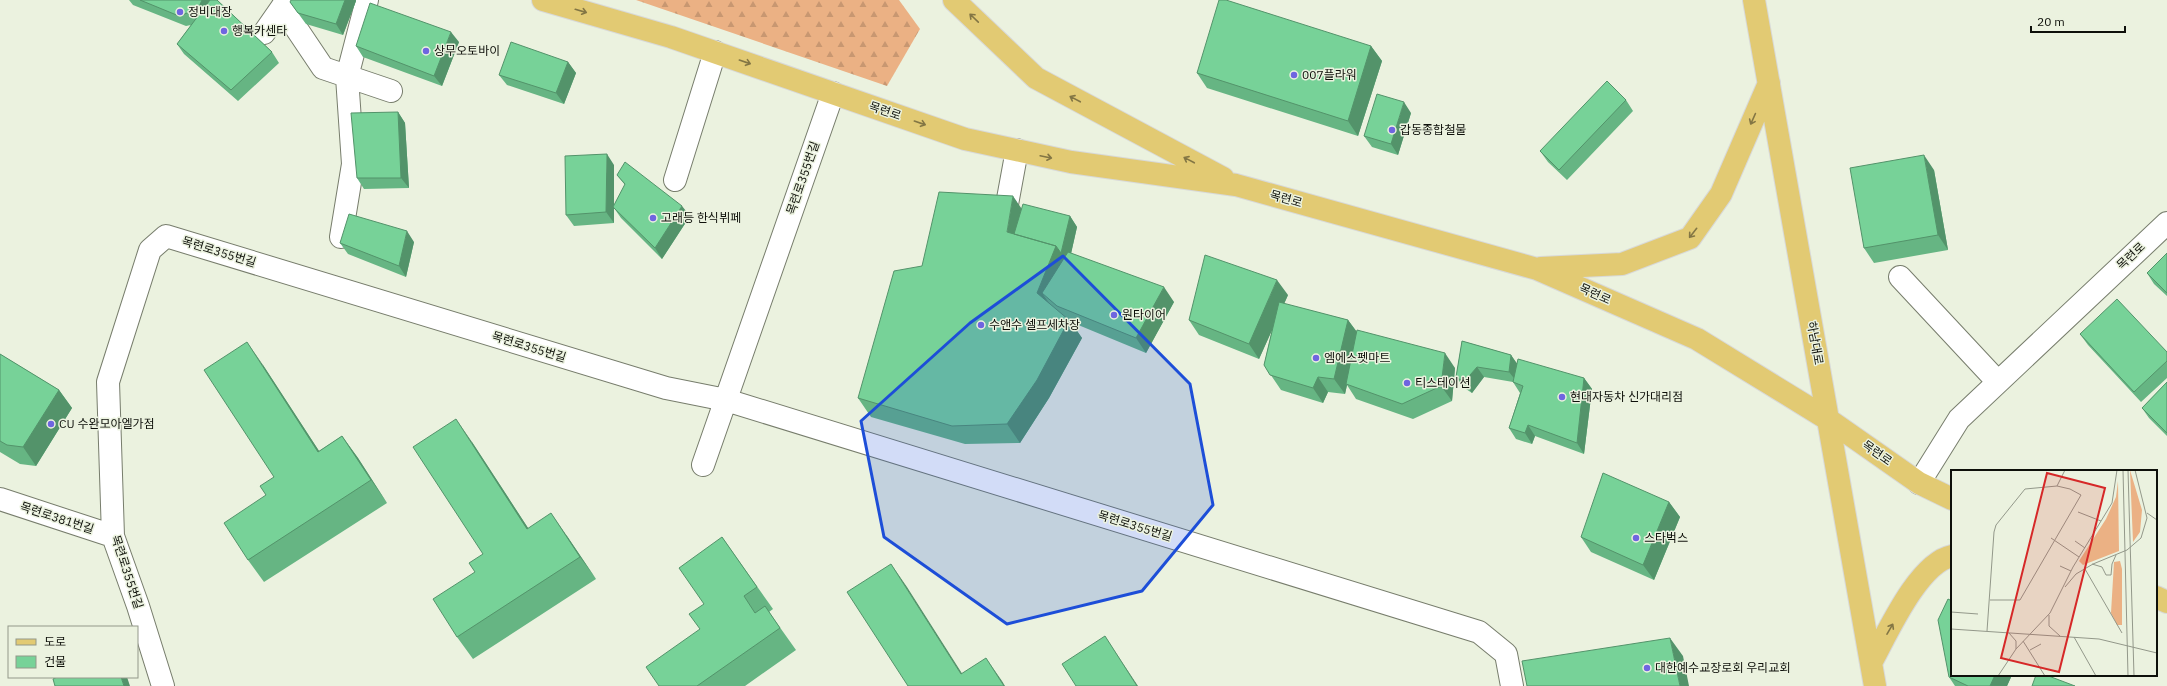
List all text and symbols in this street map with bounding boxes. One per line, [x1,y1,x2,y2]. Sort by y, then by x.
place label: 정비대장 [188,4,232,19]
marker: 정비대장 [175,7,185,17]
one-way arrow [574,8,587,15]
scale bar [2031,8,2125,34]
one-way arrow [969,14,979,23]
text: 20 m [2037,14,2065,29]
place label: 행복카센타 [232,23,287,38]
marker: 행복카센타 [219,26,229,36]
place label: 상무오토바이 [434,43,500,58]
marker: 상무오토바이 [421,46,431,56]
one-way arrow [738,59,750,67]
place label: 007플라워 [1302,67,1357,82]
marker: 007플라워 [1289,70,1299,80]
one-way arrow [1069,94,1081,102]
street label: 목련로 [867,98,903,123]
one-way arrow [1749,113,1756,125]
one-way arrow [914,120,926,128]
place label: 갑동종합철물 [1400,122,1466,137]
marker: 갑동종합철물 [1387,125,1397,135]
street label: 목련로355번길 [783,139,822,217]
one-way arrow [1039,153,1052,161]
one-way arrow [1183,156,1195,163]
street label: 목련로 [1268,187,1304,210]
place label: 고래등 한식뷔페 [661,210,741,225]
marker: 고래등 한식뷔페 [648,213,658,223]
one-way arrow [1688,228,1697,239]
street label: 목련로355번길 [180,233,258,270]
street label: 목련로 [2113,239,2148,272]
street label: 목련로 [1577,280,1613,307]
place label: 원타이어 [1122,307,1166,322]
marker: 원타이어 [1109,310,1119,320]
place label: 수앤수 셀프세차장 [989,317,1080,332]
marker: 수앤수 셀프세차장 [976,320,986,330]
street label: 하남대로 [1804,320,1827,366]
street label: 목련로355번길 [490,328,568,365]
place label: 엠에스펫마트 [1324,350,1390,365]
marker: 엠에스펫마트 [1311,353,1321,363]
place label: 티스테이션 [1415,375,1470,390]
marker: 티스테이션 [1402,378,1412,388]
place label: 현대자동차 신가대리점 [1570,389,1683,404]
marker: 현대자동차 신가대리점 [1557,392,1567,402]
place label: CU 수완모아엘가점 [59,416,155,431]
marker: CU 수완모아엘가점 [46,419,56,429]
street label: 목련로 [1859,437,1895,468]
inset map [1951,470,2157,676]
street label: 목련로381번길 [18,499,96,537]
street label: 목련로355번길 [1096,507,1174,544]
place label: 스타벅스 [1644,530,1688,545]
street label: 목련로355번길 [108,533,146,611]
marker: 스타벅스 [1631,533,1641,543]
one-way arrow [1887,623,1895,635]
legend [8,626,138,678]
text: 도로 [44,634,66,649]
text: 건물 [44,654,66,669]
place label: 대한예수교장로회 우리교회 [1655,660,1790,675]
marker: 대한예수교장로회 우리교회 [1642,663,1652,673]

